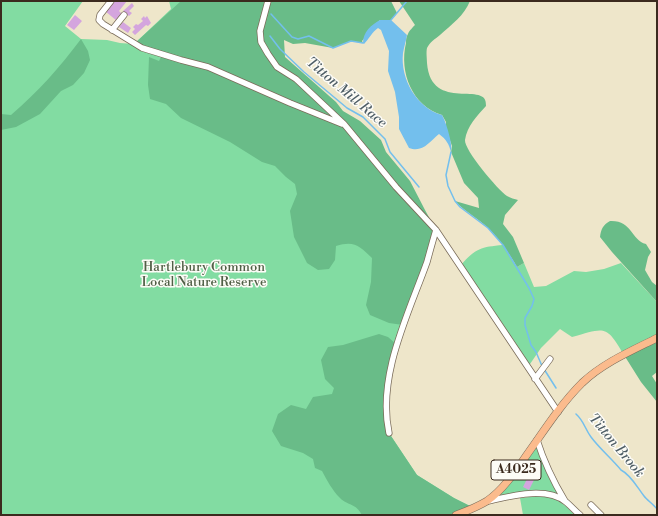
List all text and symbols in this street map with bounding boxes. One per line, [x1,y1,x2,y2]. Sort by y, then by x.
water label: Titton Mill Race [302,54,390,132]
park label: Hartlebury Common Local Nature Reserve [141,260,267,291]
water label: Titton Brook [584,411,648,481]
road number: A4025 [491,460,541,480]

